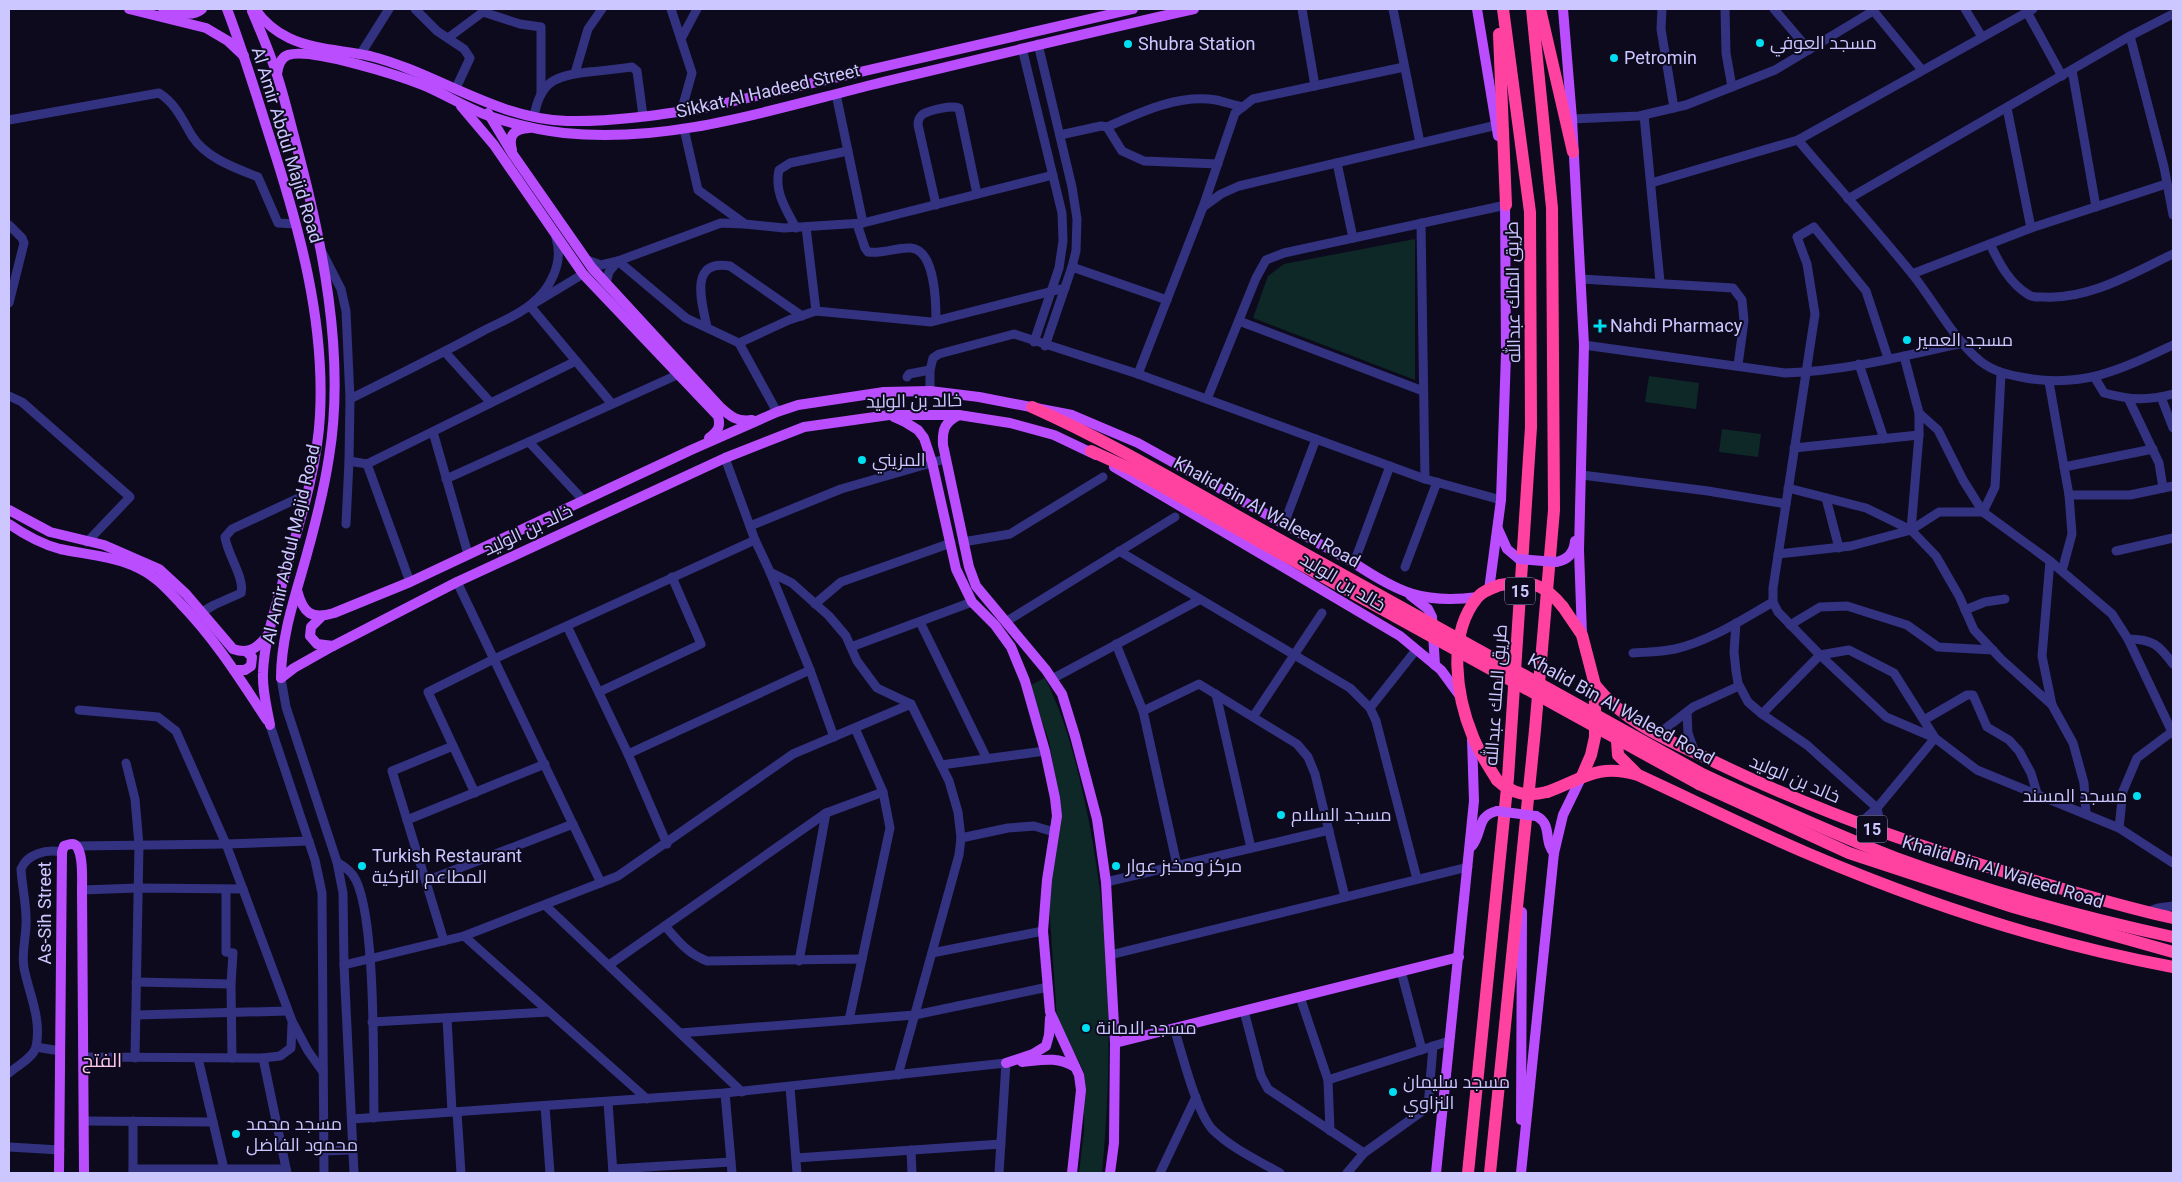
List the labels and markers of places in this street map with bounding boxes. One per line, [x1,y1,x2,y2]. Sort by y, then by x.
place label: مسجد العوفي [1770,32,1877,57]
place label: Shubra Station [1138,33,1255,54]
marker: مسجد العوفي [1754,37,1766,49]
marker: Shubra Station [1122,38,1134,50]
place label: Petromin [1624,47,1697,68]
marker: Petromin [1608,52,1620,64]
place label: Nahdi Pharmacy [1610,315,1743,336]
marker: Nahdi Pharmacy [1594,320,1606,332]
place label: مسجد العمير [1916,329,2013,351]
marker: مسجد العمير [1901,334,1913,346]
place label: المزيني [872,449,926,474]
marker: المزيني [856,454,868,466]
place label: مسجد المسند [2023,785,2127,806]
marker: مسجد المسند [2131,790,2143,802]
place label: مسجد السلام [1291,804,1392,827]
marker: مسجد السلام [1275,809,1287,821]
place label: Turkish Restaurant المطاعم التركية [372,845,522,889]
place label: مركز ومخبز عوار [1125,855,1242,877]
marker: Turkish Restaurant المطاعم التركية [356,860,368,872]
marker: مركز ومخبز عوار [1110,860,1122,872]
place label: مسجد الامانة [1096,1017,1197,1038]
marker: مسجد الامانة [1080,1022,1092,1034]
place label: مسجد سليمان النزاوي [1403,1071,1510,1117]
marker: مسجد سليمان النزاوي [1387,1086,1399,1098]
place label: مسجد محمد محمود الفاضل [246,1113,358,1156]
marker: مسجد محمد محمود الفاضل [230,1128,242,1140]

